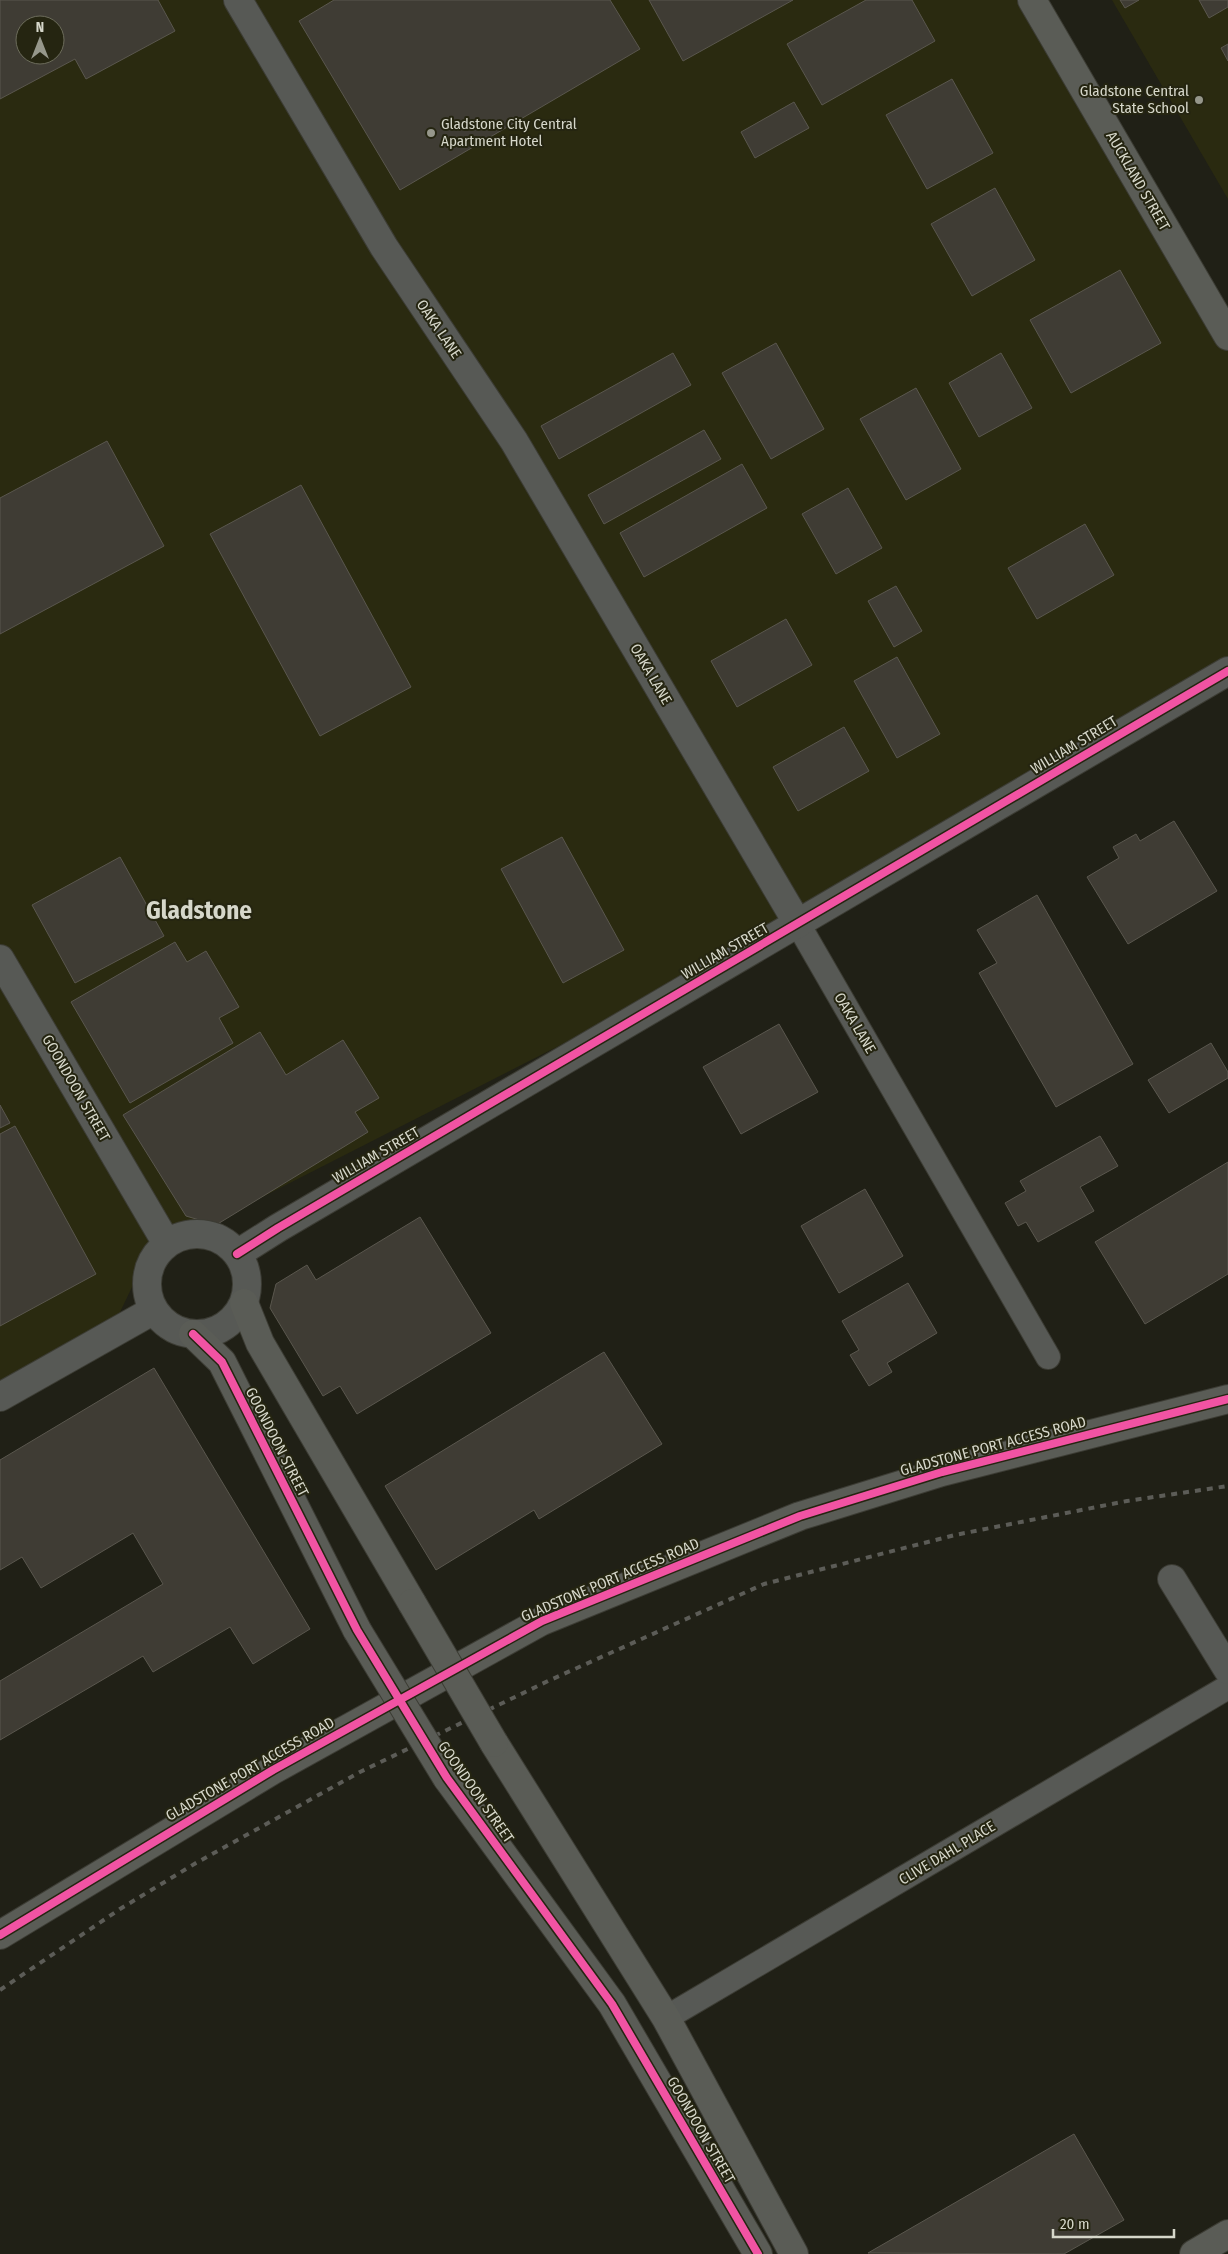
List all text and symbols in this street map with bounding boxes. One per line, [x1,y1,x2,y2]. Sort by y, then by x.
north arrow [15,15,65,65]
text: N [36,19,44,36]
place label: Gladstone Central State School [1080,82,1189,117]
marker: Gladstone Central State School [1193,94,1205,106]
place label: Gladstone City Central Apartment Hotel [441,115,577,150]
marker: Gladstone City Central Apartment Hotel [425,127,437,139]
street label: AUCKLAND STREET [1102,128,1174,234]
street label: OAKA LANE [413,296,465,362]
street label: OAKA LANE [626,640,676,708]
street label: WILLIAM STREET [1027,712,1121,778]
district label: Gladstone [146,896,252,926]
street label: WILLIAM STREET [678,919,772,983]
street label: OAKA LANE [830,989,880,1057]
street label: GOONDOON STREET [38,1032,114,1144]
street label: WILLIAM STREET [329,1123,423,1187]
street label: GOONDOON STREET [242,1384,312,1500]
street label: GLADSTONE PORT ACCESS ROAD [898,1412,1088,1480]
street label: GLADSTONE PORT ACCESS ROAD [518,1534,702,1626]
street label: GLADSTONE PORT ACCESS ROAD [162,1713,338,1825]
street label: GOONDOON STREET [434,1738,518,1846]
street label: CLIVE DAHL PLACE [896,1817,998,1889]
street label: GOONDOON STREET [663,2074,739,2186]
scale bar [1053,2206,1174,2238]
text: 20 m [1060,2215,1090,2233]

